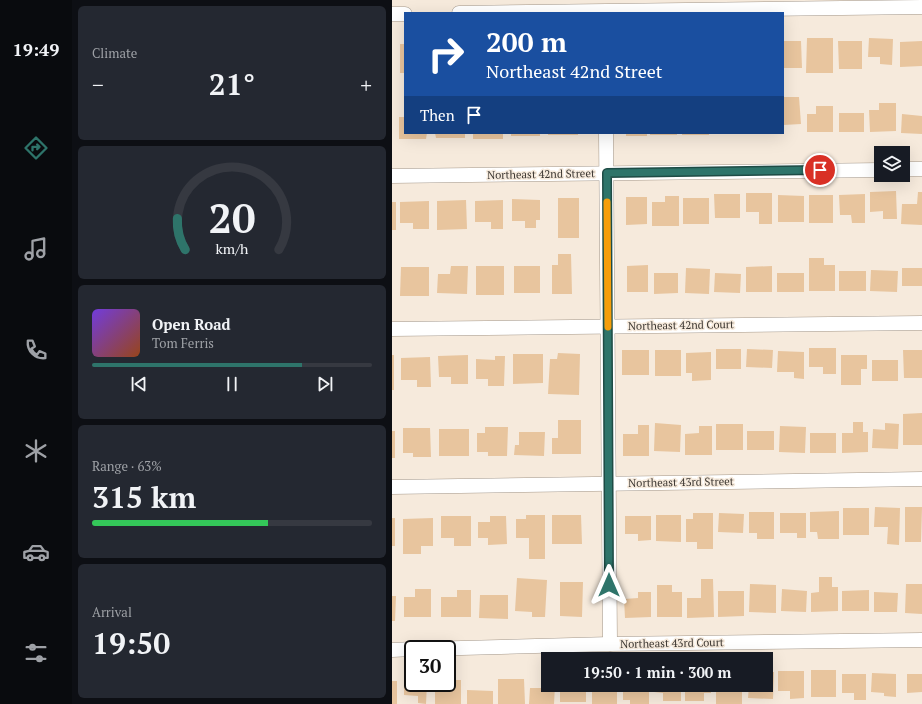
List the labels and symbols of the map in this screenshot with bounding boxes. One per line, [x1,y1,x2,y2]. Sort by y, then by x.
pin [803,153,837,187]
street label: Northeast 42nd Street [487,166,595,182]
street label: Northeast 42nd Court [628,317,734,333]
street label: Northeast 43rd Street [628,474,734,490]
position arrow [588,564,630,606]
street label: Northeast 43rd Court [620,635,724,651]
speed limit sign: 30 [404,640,456,692]

